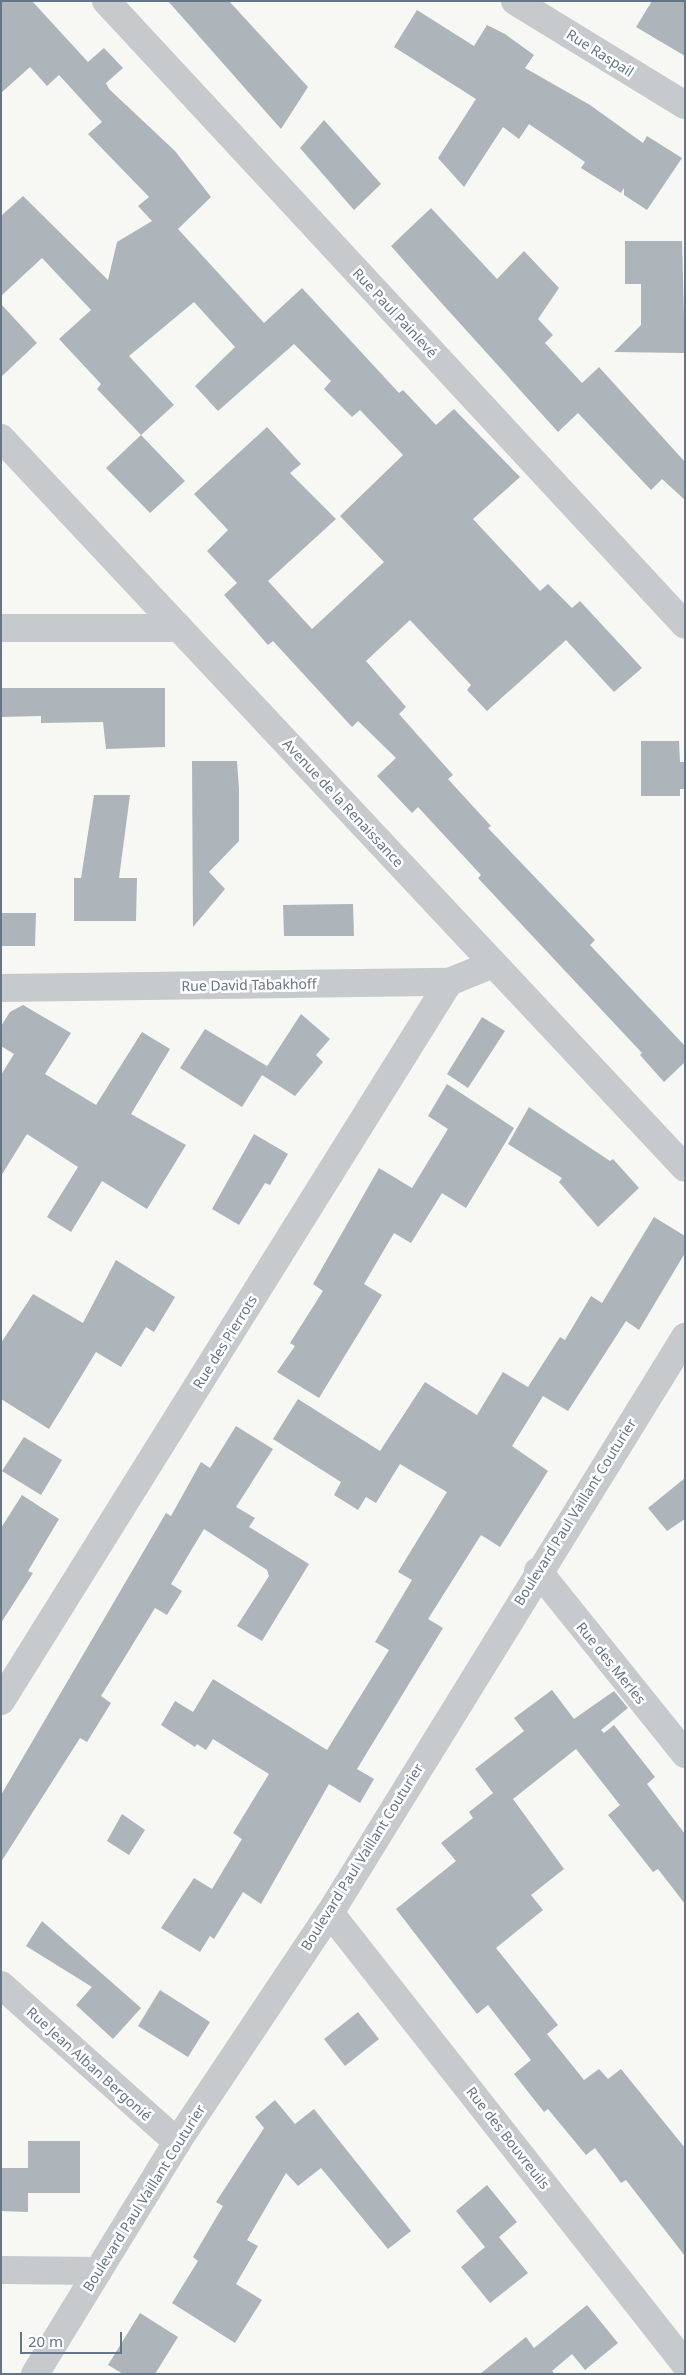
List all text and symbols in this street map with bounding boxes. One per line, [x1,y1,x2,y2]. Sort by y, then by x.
street label: Rue Raspail [563,26,637,80]
street label: Rue Paul Painlevé [349,265,441,361]
street label: Avenue de la Renaissance [279,735,407,871]
street label: Rue David Tabakhoff [181,975,317,995]
street label: Rue des Pierrots [189,1292,261,1392]
street label: Boulevard Paul Vaillant Couturier [510,1415,640,1609]
street label: Rue des Merles [573,1619,649,1707]
street label: Boulevard Paul Vaillant Couturier [297,1760,427,1954]
street label: Rue Jean Alban Bergonié [23,2004,155,2124]
street label: Rue des Bouvreuils [463,2084,553,2192]
street label: Boulevard Paul Vaillant Couturier [79,2101,209,2295]
scale bar [22,2322,125,2354]
text: 20 m [28,2331,63,2351]

